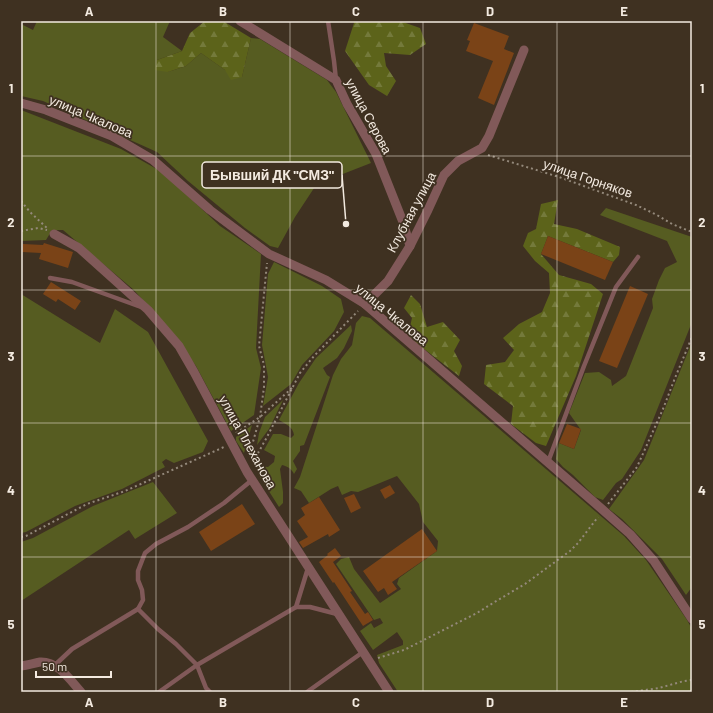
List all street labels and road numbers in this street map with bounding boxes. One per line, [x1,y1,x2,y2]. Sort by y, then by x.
street label: улица Серова [342,75,396,157]
street label: улица Чкалова [47,91,136,141]
street label: улица Горняков [541,155,635,201]
street label: Клубная улица [383,168,439,255]
street label: улица Чкалова [352,280,432,349]
street label: улица Плеханова [216,393,281,492]

